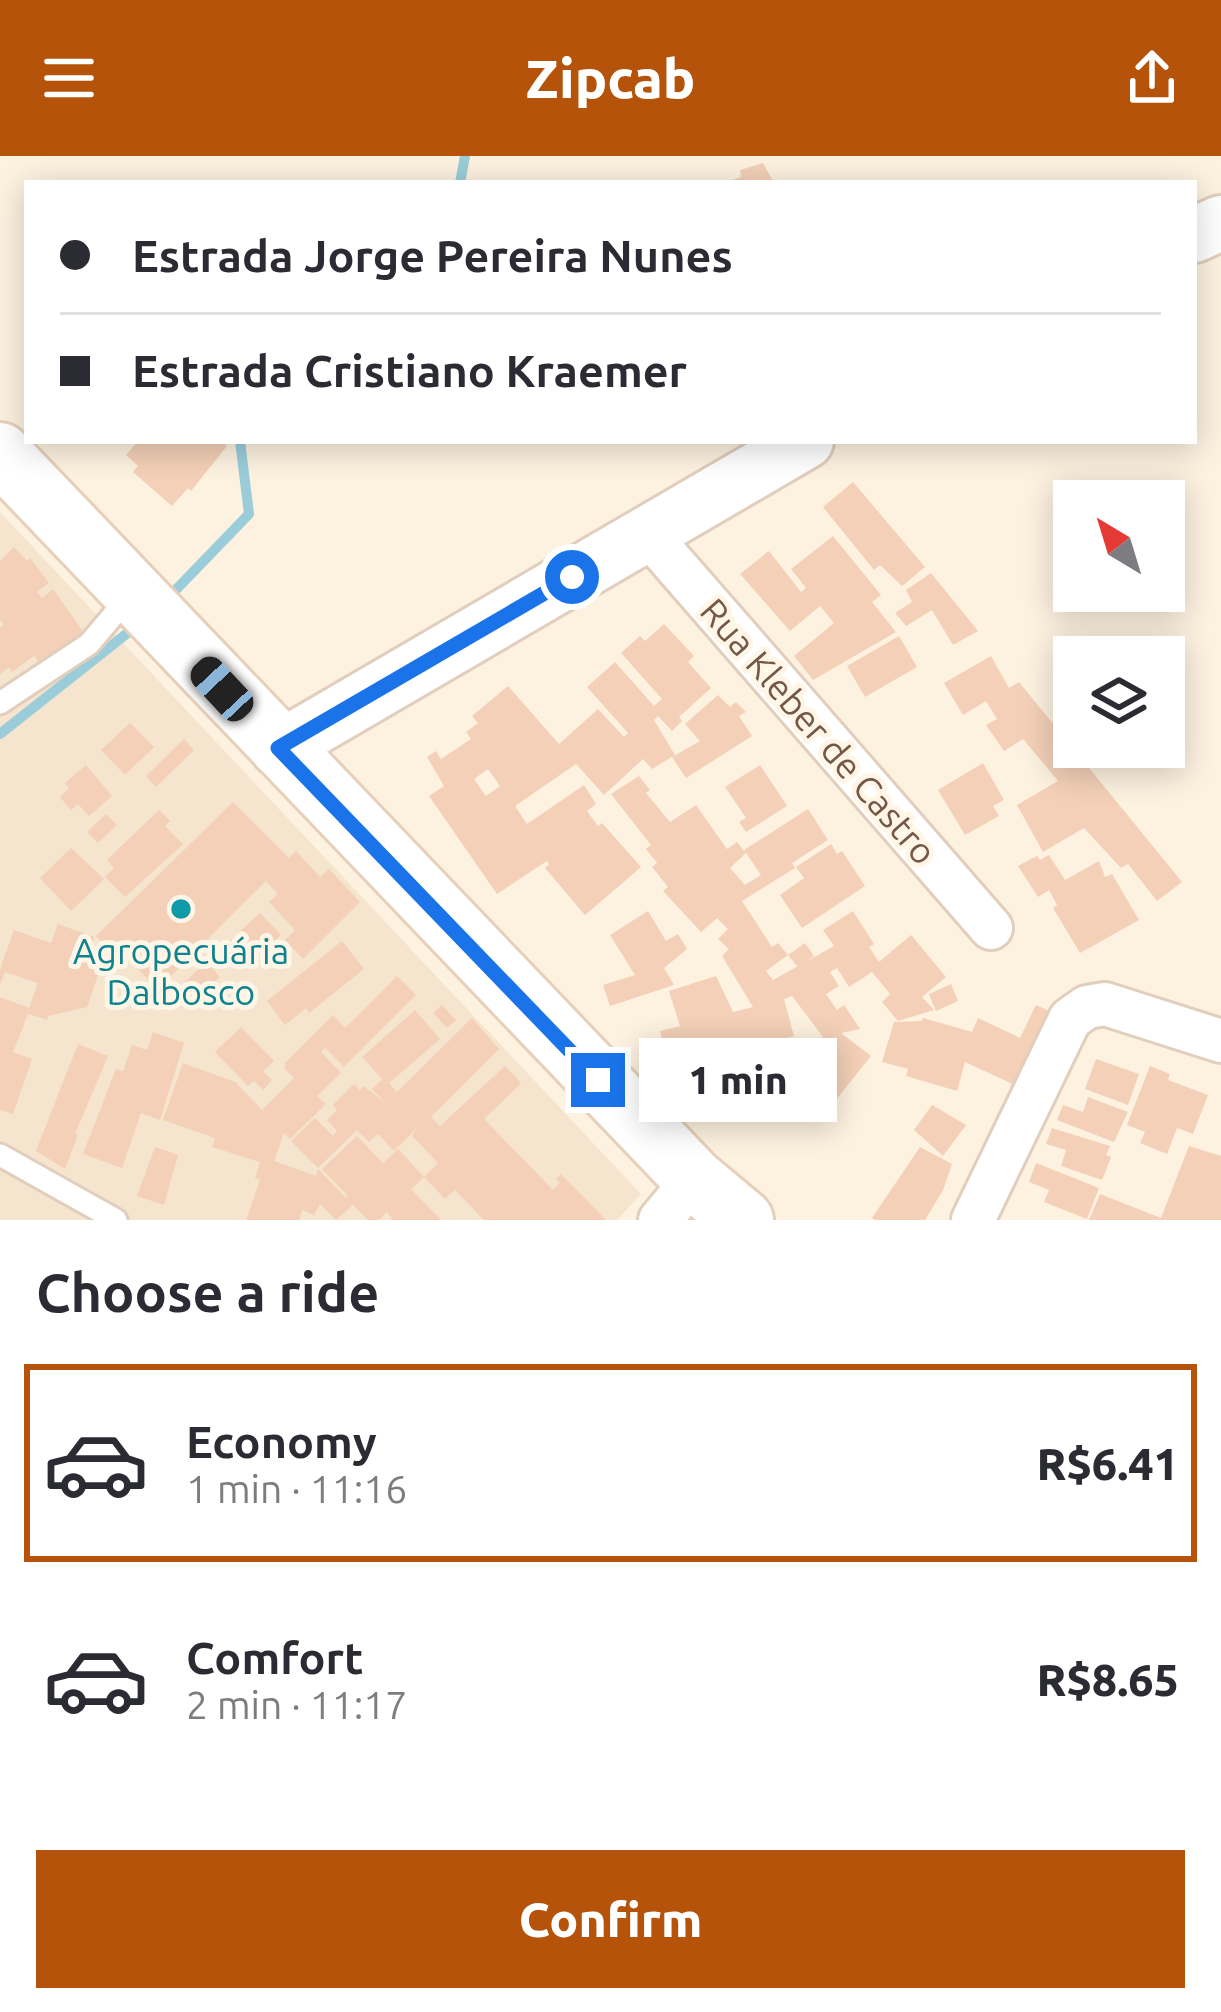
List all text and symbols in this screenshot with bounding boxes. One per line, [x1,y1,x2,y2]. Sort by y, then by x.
icon: menu [36,45,102,111]
icon: share [1119,45,1185,111]
text: Zipcab [526,48,695,108]
text: Estrada Jorge Pereira Nunes [132,230,733,281]
text: Estrada Cristiano Kraemer [132,345,687,396]
north arrow [1053,480,1185,612]
map controls [1053,480,1185,768]
route start [545,550,599,604]
street label: Rua Kleber de Castro [693,590,945,872]
button: layers [1053,636,1185,768]
car [184,650,260,728]
marker: Agropecuária Dalbosco [168,896,194,922]
place label: Agropecuária Dalbosco [73,930,289,1012]
callout: 1 min [640,1038,838,1122]
route end [571,1053,625,1107]
text: 1 min [688,1058,788,1101]
text: Choose a ride [36,1262,379,1322]
icon: car [42,1409,150,1517]
text: Economy [186,1416,377,1467]
text: R$6.41 [1036,1438,1179,1489]
text: 1 min · 11:16 [186,1467,407,1510]
icon: car [42,1625,150,1733]
text: Comfort [186,1632,363,1683]
text: R$8.65 [1036,1654,1179,1705]
text: 2 min · 11:17 [186,1683,407,1726]
button: Confirm [36,1850,1185,1988]

